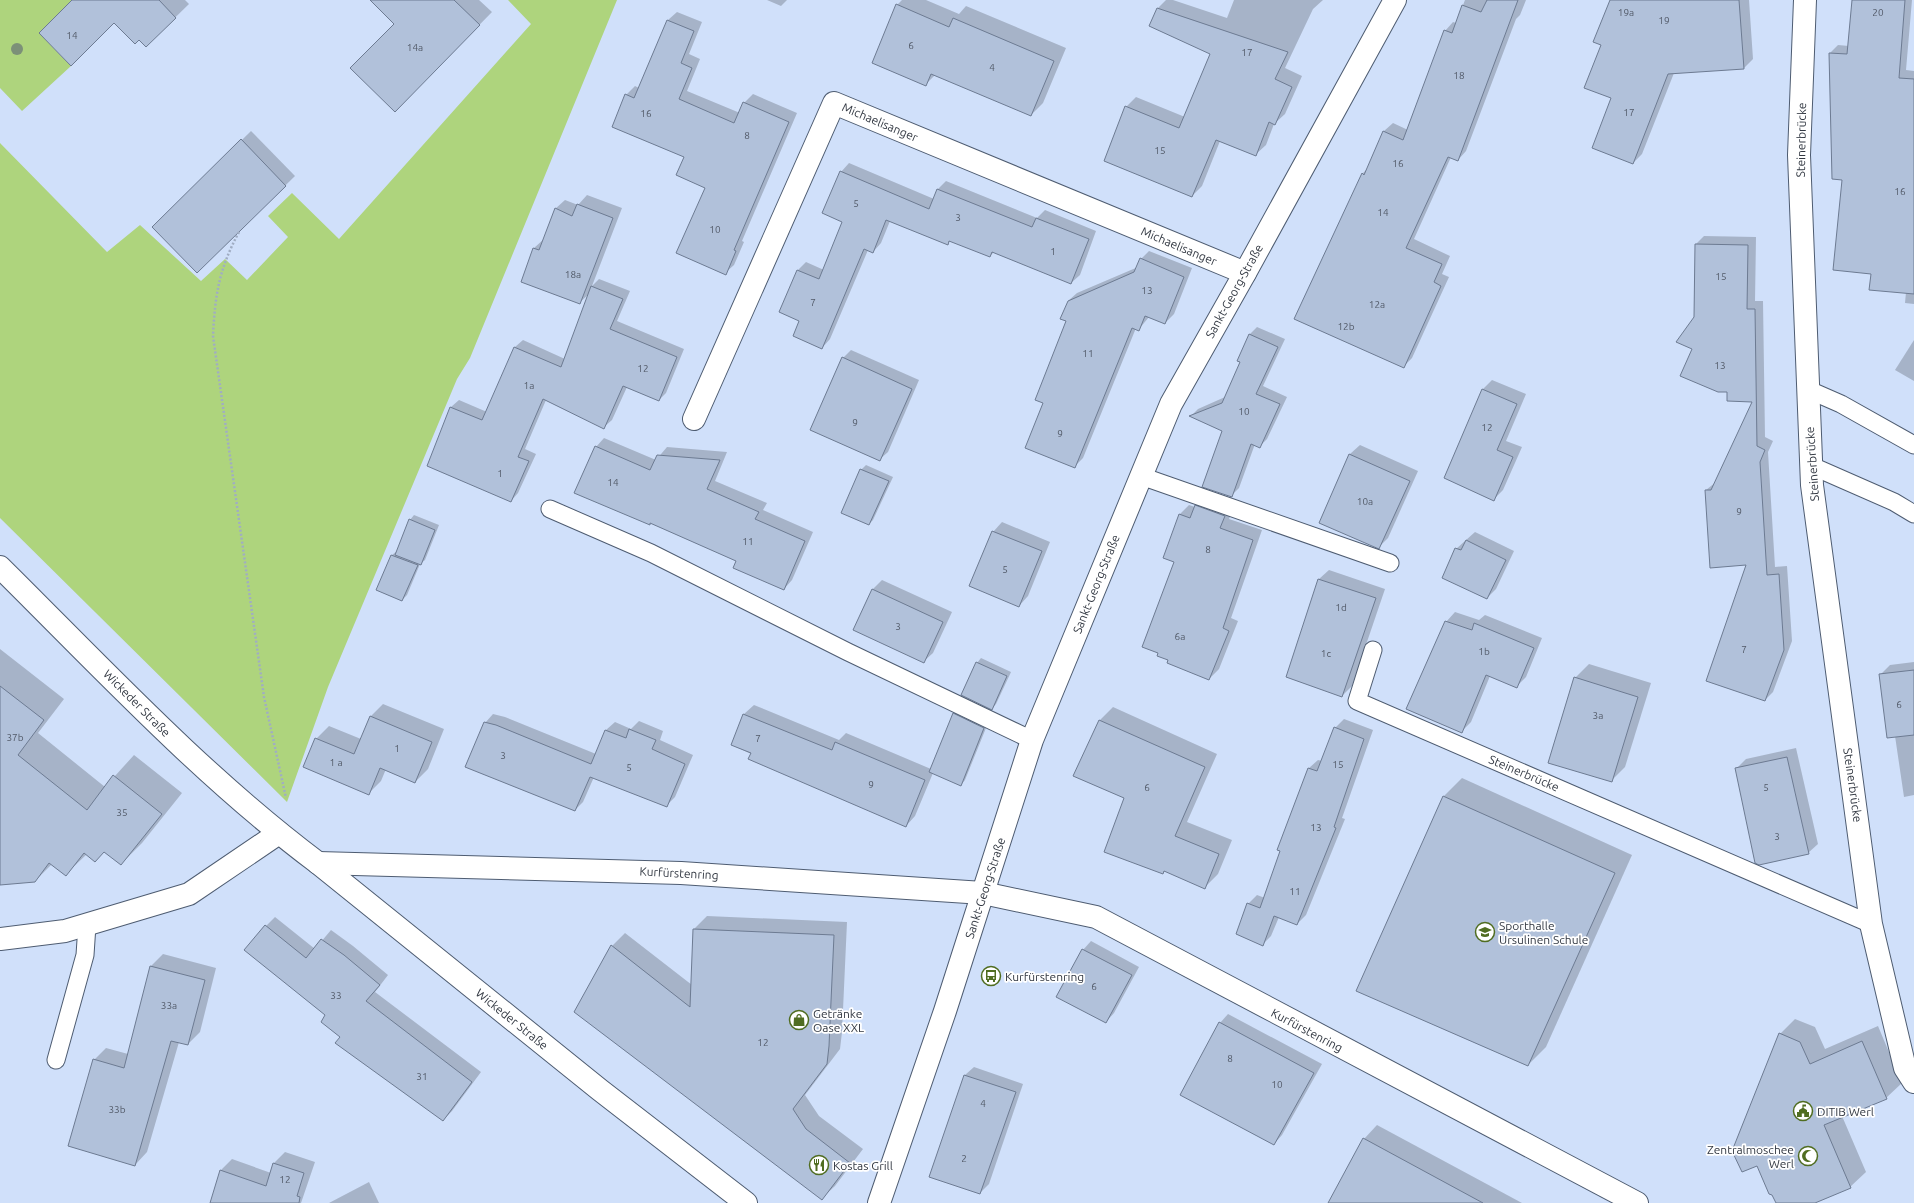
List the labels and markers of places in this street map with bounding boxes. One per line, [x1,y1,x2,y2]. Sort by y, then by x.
place label: Sporthalle Ursulinen Schule [1499,919,1588,946]
school or university icon: Sporthalle Ursulinen Schule [1474,921,1496,943]
bus stop icon: Kurfürstenring [980,965,1002,987]
place label: Kurfürstenring [1005,970,1084,983]
place label: Getränke Oase XXL [813,1007,864,1034]
shop icon: Getränke Oase XXL [788,1009,810,1031]
public building icon: DITIB Werl [1792,1100,1814,1122]
place label: DITIB Werl [1817,1105,1874,1118]
place label: Zentralmoschee Werl [1707,1143,1794,1170]
mosque icon: Zentralmoschee Werl [1797,1145,1819,1167]
restaurant icon: Kostas Grill [808,1154,830,1176]
place label: Kostas Grill [833,1159,893,1172]

